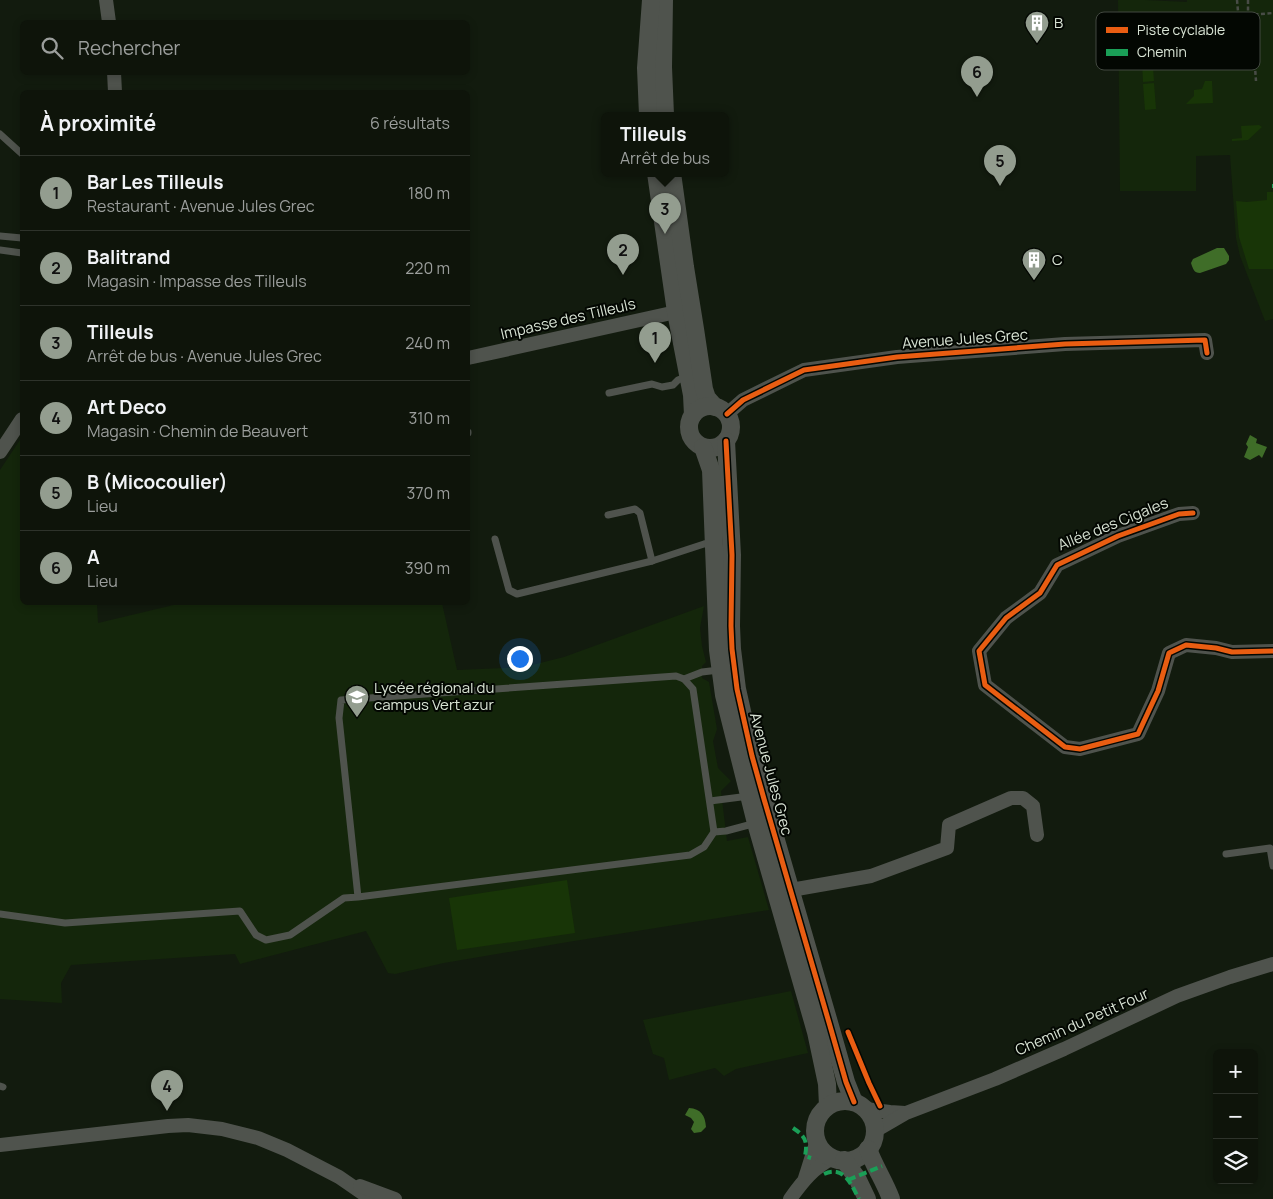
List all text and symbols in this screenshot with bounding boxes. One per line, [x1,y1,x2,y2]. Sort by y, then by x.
building icon: B [1024,10,1050,44]
place label: B [1054,12,1063,33]
legend [1096,12,1260,70]
search box [20,20,470,75]
text: Piste cyclable [1137,20,1225,39]
icon: search [38,34,66,62]
text: Rechercher [78,35,180,61]
text: Chemin [1137,42,1187,61]
pin: 6 [961,56,993,97]
text: À proximité [40,109,156,137]
text: 6 résultats [370,112,450,134]
popup [601,112,729,177]
text: Tilleuls [620,121,686,147]
pin: 5 [984,145,1016,186]
text: Arrêt de bus [620,147,710,169]
text: Bar Les Tilleuls [87,169,223,195]
text: 1 [52,182,60,204]
text: 180 m [408,182,450,204]
pin: 3 [649,193,681,234]
text: Restaurant · Avenue Jules Grec [87,195,315,217]
pin: 2 [607,234,639,275]
text: Balitrand [87,244,171,270]
building icon: C [1021,247,1047,281]
place label: C [1052,249,1063,270]
text: 2 [51,257,61,279]
text: 220 m [405,257,450,279]
text: Magasin · Impasse des Tilleuls [87,270,307,292]
street label: Impasse des Tilleuls [498,293,638,344]
text: Tilleuls [87,319,153,345]
pin: 1 [639,322,671,363]
street label: Avenue Jules Grec [901,324,1029,353]
text: 3 [51,332,61,354]
text: 240 m [405,332,450,354]
text: Arrêt de bus · Avenue Jules Grec [87,345,322,367]
text: Art Deco [87,394,167,420]
text: 4 [51,407,61,429]
text: 310 m [408,407,450,429]
text: Magasin · Chemin de Beauvert [87,420,308,442]
text: B (Micocoulier) [87,469,228,495]
text: 5 [51,482,61,504]
text: 370 m [407,482,450,504]
street label: Allée des Cigales [1055,492,1171,555]
text: Lieu [87,495,118,517]
text: A [87,544,100,570]
text: 6 [51,557,61,579]
text: 390 m [405,557,450,579]
text: Lieu [87,570,118,592]
your location [507,646,533,672]
place label: Lycée régional du campus Vert azur [374,677,494,715]
school or university icon: Lycée régional du campus Vert azur [344,684,370,718]
street label: Avenue Jules Grec [745,710,798,838]
street label: Chemin du Petit Four [1012,982,1152,1060]
map controls [1213,1049,1258,1184]
button: + [1213,1049,1258,1094]
pin: 4 [151,1070,183,1111]
button: − [1213,1094,1258,1139]
button: layers [1213,1139,1258,1184]

